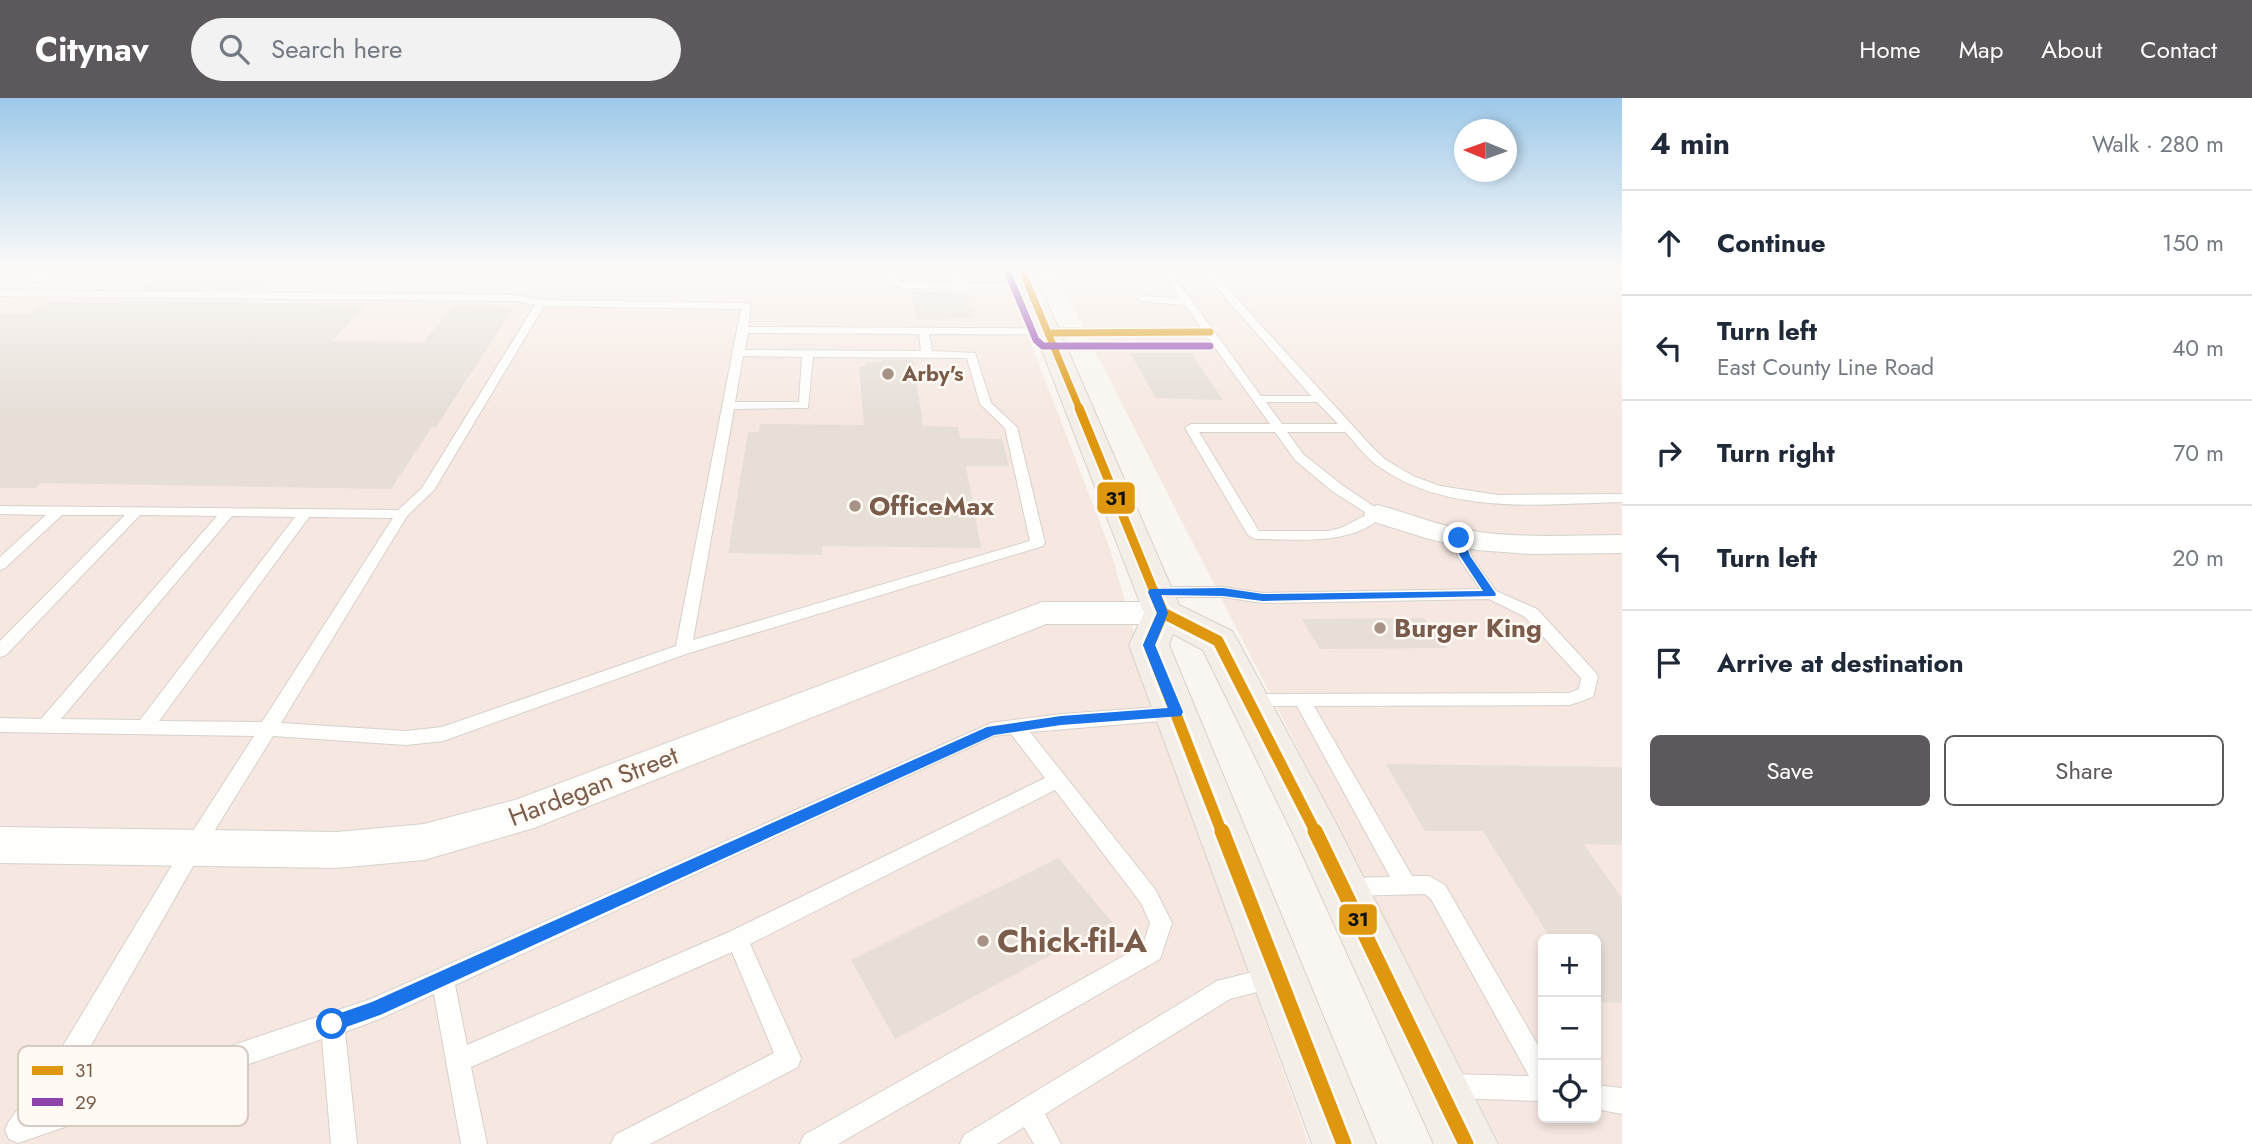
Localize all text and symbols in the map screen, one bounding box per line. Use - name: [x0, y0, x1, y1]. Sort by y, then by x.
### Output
- search box: [191, 18, 681, 81]
- text: Citynav: [35, 26, 149, 73]
- icon: search: [215, 30, 253, 68]
- text: Search here: [271, 30, 402, 68]
- text: Home: [1859, 32, 1921, 67]
- text: Map: [1959, 32, 2003, 67]
- text: About: [2041, 32, 2102, 67]
- text: Contact: [2140, 32, 2217, 67]
- north arrow: [1454, 119, 1517, 182]
- text: 4 min: [1650, 122, 1730, 165]
- text: Walk · 280 m: [2092, 127, 2224, 161]
- icon: ahead: [1650, 224, 1688, 262]
- text: Continue: [1717, 224, 1826, 262]
- text: 150 m: [2162, 226, 2224, 260]
- text: Turn left: [1717, 312, 1817, 350]
- icon: left: [1650, 329, 1688, 367]
- text: 40 m: [2172, 331, 2224, 365]
- text: East County Line Road: [1717, 350, 1934, 384]
- place label: Arby's: [901, 359, 964, 389]
- marker: Arby's: [880, 366, 896, 382]
- icon: right: [1650, 434, 1688, 472]
- text: Turn right: [1717, 434, 1835, 472]
- text: 70 m: [2173, 436, 2224, 470]
- line badge: 31: [1096, 481, 1136, 515]
- text: 31: [1105, 485, 1127, 512]
- place label: OfficeMax: [869, 487, 994, 525]
- marker: OfficeMax: [847, 498, 863, 514]
- route end: [1443, 522, 1474, 553]
- icon: left: [1650, 539, 1688, 577]
- text: Turn left: [1717, 539, 1817, 577]
- text: 20 m: [2172, 541, 2224, 575]
- place label: Burger King: [1394, 609, 1542, 647]
- marker: Burger King: [1372, 620, 1388, 636]
- icon: arrive: [1650, 644, 1688, 682]
- text: Arrive at destination: [1717, 644, 1964, 682]
- button: Save: [1650, 735, 1930, 806]
- button: Share: [1944, 735, 2224, 806]
- street label: Hardegan Street: [503, 736, 684, 836]
- line badge: 31: [1338, 903, 1378, 936]
- text: 31: [1347, 906, 1369, 933]
- place label: Chick-fil-A: [997, 918, 1147, 964]
- marker: Chick-fil-A: [975, 933, 991, 949]
- map controls: [1538, 934, 1601, 1123]
- button: +: [1538, 934, 1601, 997]
- button: −: [1538, 997, 1601, 1060]
- route start: [316, 1008, 347, 1039]
- legend: [18, 1046, 248, 1126]
- text: 31: [75, 1057, 94, 1084]
- button: locate: [1538, 1060, 1601, 1123]
- text: 29: [75, 1089, 97, 1116]

